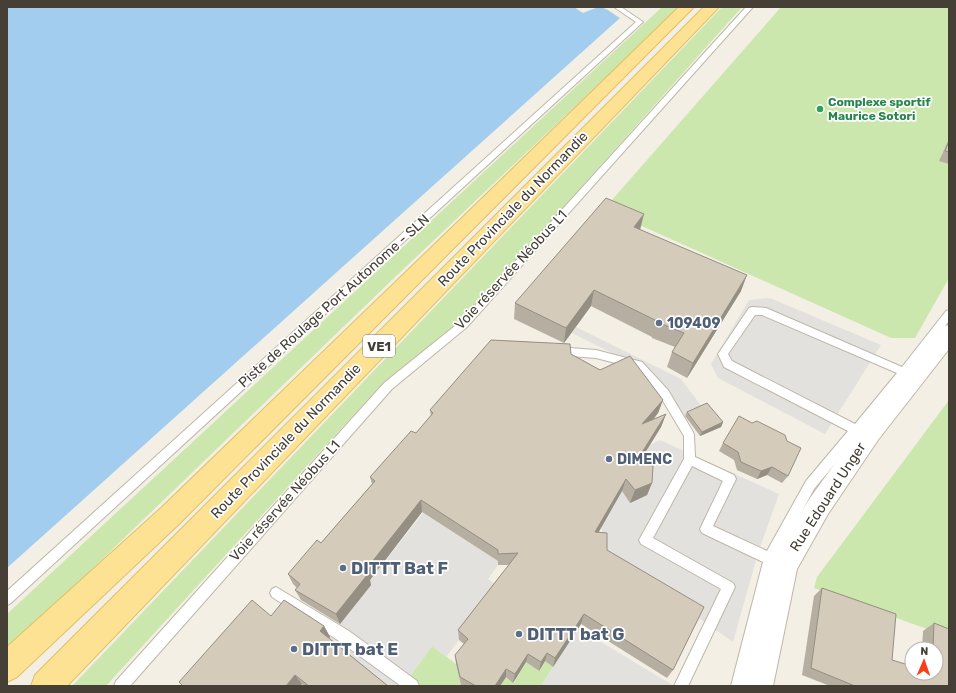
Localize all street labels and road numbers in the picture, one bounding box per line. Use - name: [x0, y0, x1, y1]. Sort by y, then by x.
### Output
- street label: Route Provinciale du Normandie: [434, 128, 592, 290]
- street label: Voie réservée Néobus L1: [451, 207, 571, 333]
- street label: Piste de Roulage Port Autonome - SLN: [235, 211, 433, 391]
- road number: VE1: [363, 335, 395, 357]
- street label: Route Provinciale du Normandie: [207, 360, 365, 522]
- street label: Voie réservée Néobus L1: [226, 437, 344, 565]
- street label: Rue Edouard Unger: [786, 439, 870, 555]

